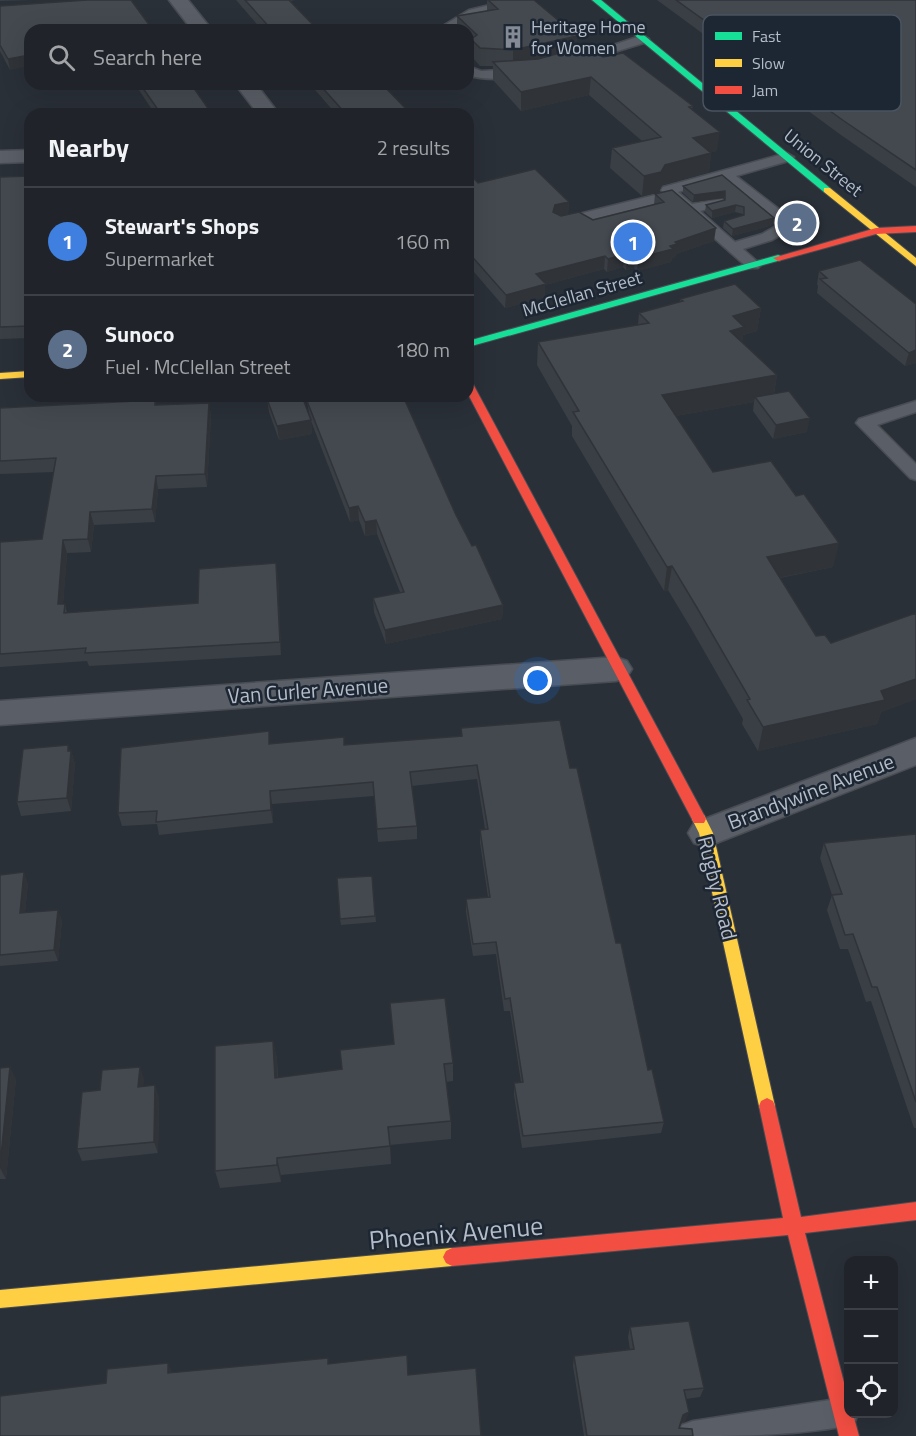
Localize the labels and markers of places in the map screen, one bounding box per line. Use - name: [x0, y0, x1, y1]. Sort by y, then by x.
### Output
- place label: Heritage Home for Women: [531, 13, 646, 61]
- building icon: Heritage Home for Women: [500, 24, 526, 50]
- pin: 2: [778, 200, 816, 246]
- pin: 1: [614, 220, 652, 264]

